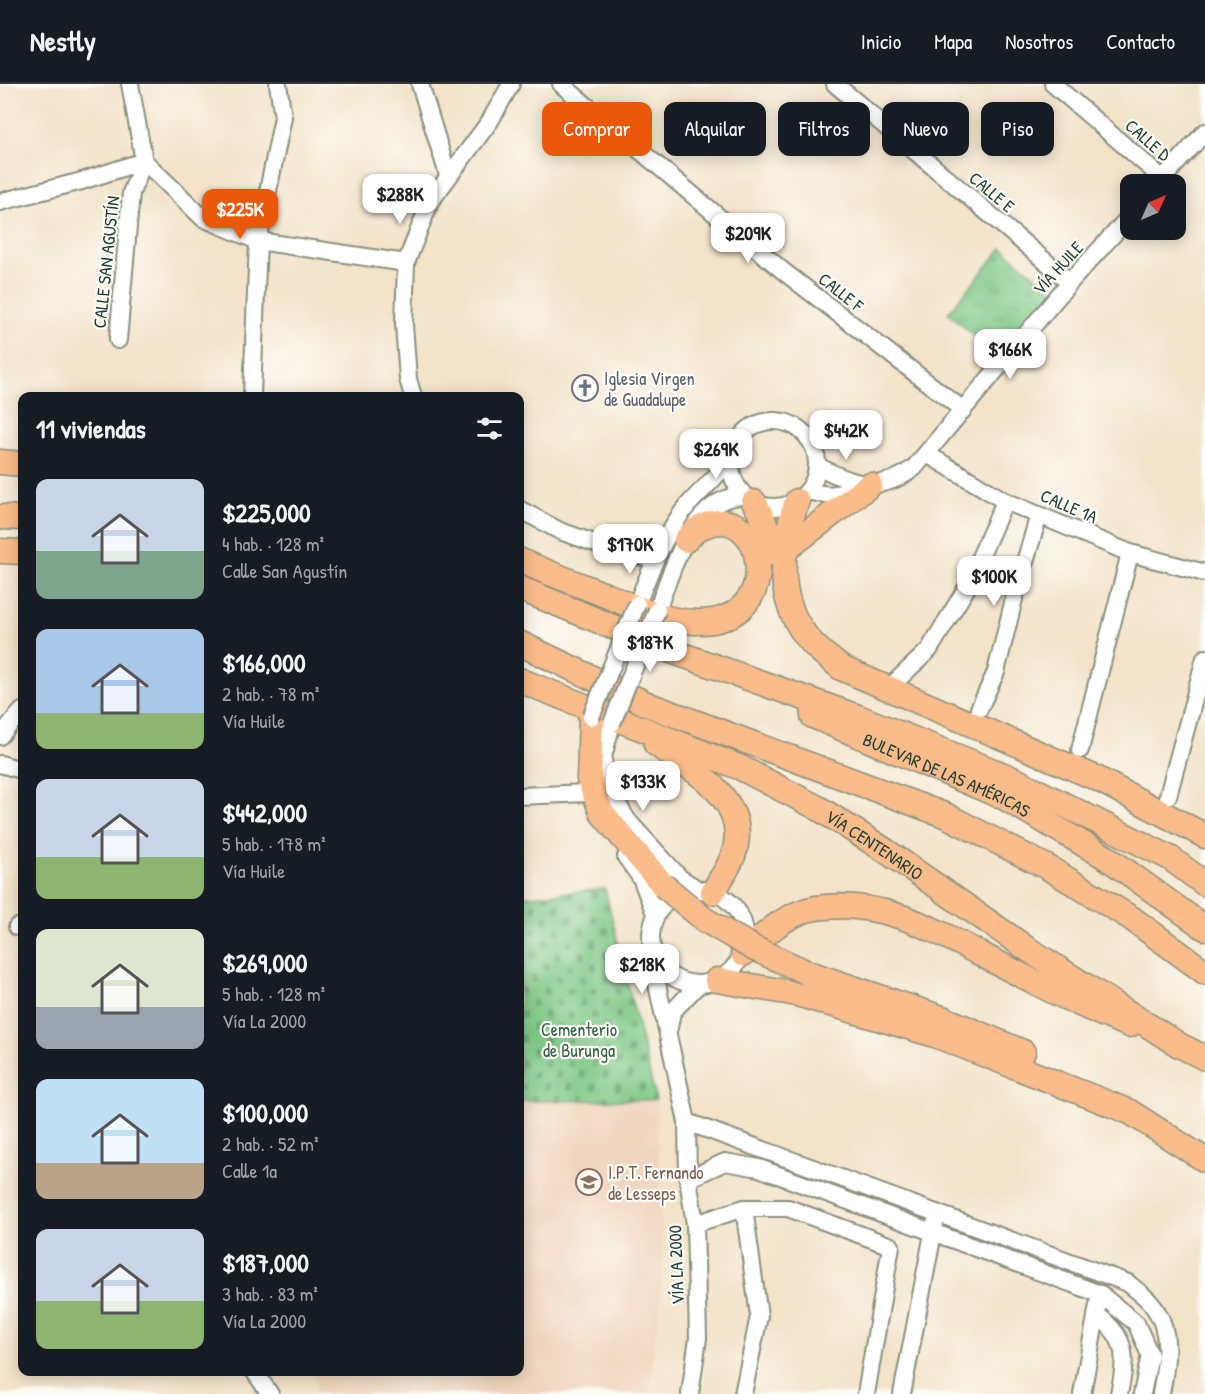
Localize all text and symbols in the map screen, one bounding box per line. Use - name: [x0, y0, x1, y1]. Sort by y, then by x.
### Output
- text: Nestly: [30, 22, 96, 60]
- text: Inicio: [861, 27, 901, 56]
- text: Mapa: [934, 27, 972, 56]
- text: Nosotros: [1005, 27, 1073, 56]
- text: Contacto: [1106, 27, 1175, 56]
- chip: Comprar: [542, 102, 652, 156]
- chip: Alquilar: [664, 102, 766, 156]
- chip: Filtros: [778, 102, 870, 156]
- chip: Nuevo: [882, 102, 969, 156]
- chip: Piso: [981, 102, 1054, 156]
- street label: CALLE D: [1120, 113, 1176, 167]
- street label: CALLE E: [964, 166, 1020, 218]
- pin: $288K: [358, 174, 442, 225]
- north arrow: [1120, 174, 1186, 240]
- map controls: [1120, 174, 1186, 240]
- text: $288K: [376, 180, 424, 207]
- pin: $225K: [198, 189, 282, 240]
- street label: CALLE SAN AGUSTÍN: [87, 195, 125, 329]
- text: $225K: [216, 195, 264, 222]
- pin: $209K: [706, 213, 790, 264]
- text: $209K: [725, 219, 771, 246]
- street label: VÍA HUILE: [1027, 236, 1089, 300]
- street label: CALLE F: [813, 266, 870, 318]
- pin: $166K: [968, 329, 1052, 380]
- text: $166K: [988, 335, 1032, 362]
- place label: Iglesia Virgen de Guadalupe: [604, 366, 695, 412]
- church icon: Iglesia Virgen de Guadalupe: [570, 373, 600, 403]
- pin: $442K: [804, 410, 888, 461]
- text: 11 viviendas: [36, 411, 146, 446]
- icon: filters: [473, 412, 506, 445]
- text: $442K: [824, 416, 868, 443]
- pin: $269K: [674, 429, 758, 480]
- text: $269K: [693, 435, 739, 462]
- street label: CALLE 1A: [1037, 483, 1101, 529]
- text: $225,000: [222, 495, 311, 530]
- icon: home: [84, 503, 156, 575]
- pin: $170K: [588, 524, 672, 575]
- text: 4 hab. · 128 m²: [222, 530, 324, 557]
- text: $170K: [607, 530, 653, 557]
- pin: $100K: [952, 556, 1036, 607]
- text: Calle San Agustín: [222, 557, 347, 584]
- text: $100K: [971, 562, 1017, 589]
- pin: $187K: [608, 622, 692, 673]
- text: $187K: [627, 628, 673, 655]
- text: $166,000: [222, 645, 306, 680]
- icon: home: [84, 653, 156, 725]
- text: 2 hab. · 78 m²: [222, 680, 319, 707]
- text: Vía Huile: [222, 707, 285, 734]
- street label: BULEVAR DE LAS AMÉRICAS: [859, 726, 1035, 823]
- pin: $133K: [601, 761, 685, 812]
- text: $133K: [620, 767, 666, 794]
- text: $442,000: [222, 795, 307, 830]
- icon: home: [84, 803, 156, 875]
- street label: VÍA CENTENARIO: [821, 803, 928, 886]
- text: 5 hab. · 178 m²: [222, 830, 326, 857]
- text: Vía Huile: [222, 857, 285, 884]
- pin: $218K: [600, 944, 684, 995]
- text: $269,000: [222, 945, 307, 980]
- text: $218K: [619, 950, 665, 977]
- icon: home: [84, 953, 156, 1025]
- text: 5 hab. · 128 m²: [222, 980, 325, 1007]
- text: Vía La 2000: [222, 1007, 306, 1034]
- park label: Cementerio de Burunga: [541, 1017, 617, 1063]
- text: $100,000: [222, 1095, 308, 1130]
- icon: home: [84, 1103, 156, 1175]
- text: 2 hab. · 52 m²: [222, 1130, 319, 1157]
- text: Calle 1a: [222, 1157, 277, 1184]
- place label: I.P.T. Fernando de Lesseps: [608, 1160, 703, 1206]
- school or university icon: I.P.T. Fernando de Lesseps: [574, 1167, 604, 1197]
- street label: VÍA LA 2000: [662, 1225, 690, 1305]
- text: $187,000: [222, 1245, 309, 1280]
- icon: home: [84, 1253, 156, 1325]
- text: 3 hab. · 83 m²: [222, 1280, 318, 1307]
- text: Vía La 2000: [222, 1307, 306, 1334]

